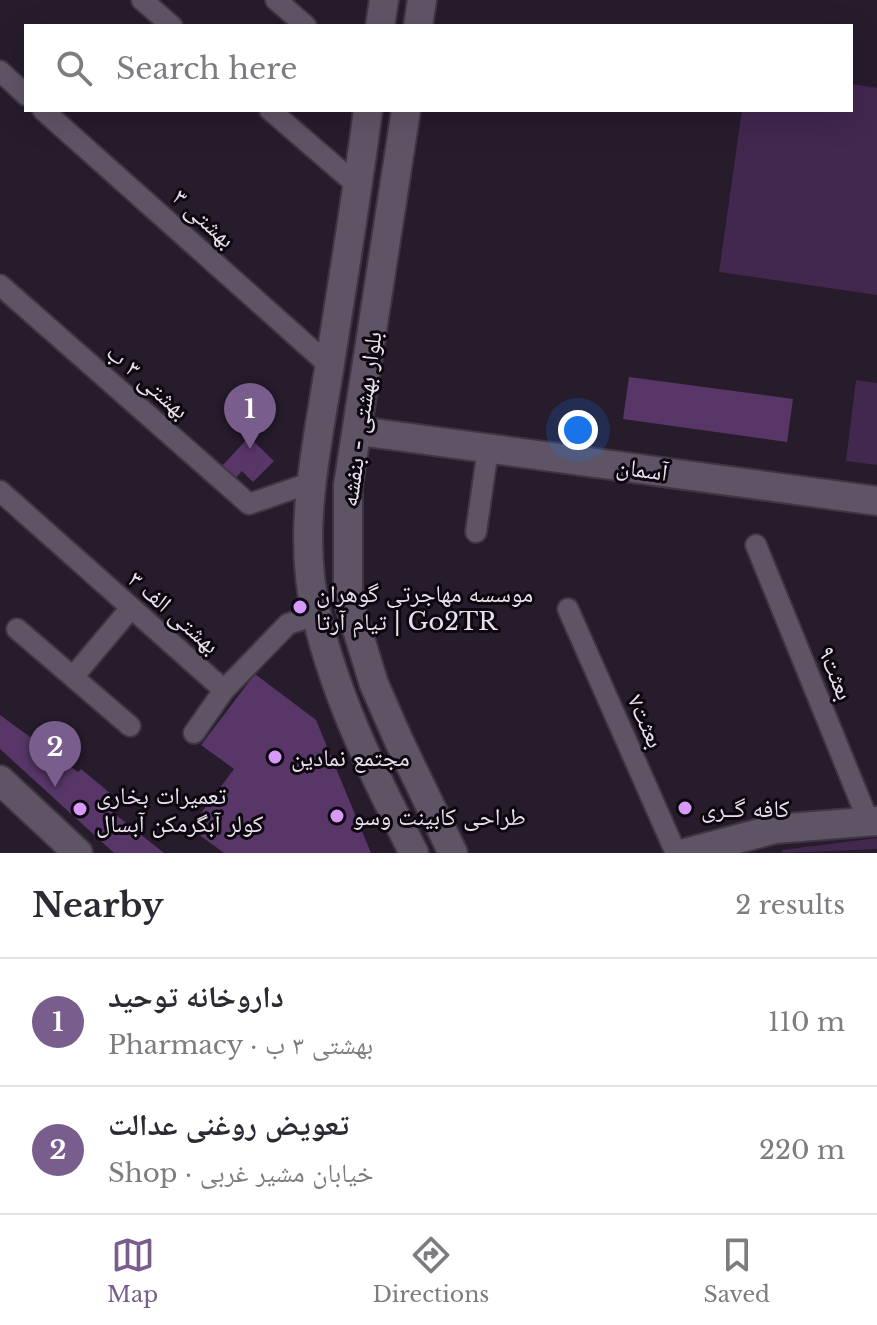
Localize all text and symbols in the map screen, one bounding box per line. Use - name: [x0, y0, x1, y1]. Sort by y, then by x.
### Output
- search box: [24, 24, 853, 112]
- icon: search: [52, 46, 96, 90]
- text: Search here: [116, 50, 297, 87]
- street label: بهشتی ۳: [167, 182, 241, 254]
- street label: بلوار بهشتی - بنفشه: [334, 329, 388, 509]
- street label: بهشتی ۳ ب: [101, 337, 195, 425]
- pin: 1: [224, 383, 276, 449]
- your location: [558, 410, 598, 450]
- street label: آسمان: [614, 451, 670, 487]
- street label: بهشتی الف ۳: [122, 564, 226, 660]
- place label: موسسه مهاجرتی گوهران تیام آرتا | Go2TR: [316, 579, 533, 638]
- marker: موسسه مهاجرتی گوهران تیام آرتا | Go2TR: [291, 598, 309, 616]
- street label: بعثت۹: [812, 642, 860, 704]
- street label: بعثت۷: [621, 690, 671, 752]
- pin: 2: [29, 721, 81, 787]
- place label: مجتمع نمادین: [291, 743, 410, 773]
- marker: مجتمع نمادین: [266, 748, 284, 766]
- place label: تعمیرات بخاری کولر آبگرمکن آبسال: [96, 781, 263, 838]
- place label: کافه گــری: [701, 794, 789, 823]
- marker: کافه گــری: [676, 799, 694, 817]
- marker: تعمیرات بخاری کولر آبگرمکن آبسال: [71, 800, 89, 818]
- place label: طراحی کابینت وسو: [353, 802, 526, 831]
- marker: طراحی کابینت وسو: [328, 807, 346, 825]
- text: Nearby: [32, 884, 164, 926]
- text: 2 results: [735, 889, 845, 921]
- text: داروخانه توحید: [108, 978, 284, 1015]
- text: 1: [52, 1006, 64, 1038]
- text: 110 m: [768, 1006, 845, 1038]
- text: Pharmacy · بهشتی ۳ ب: [108, 1029, 373, 1061]
- text: تعویض روغنی عدالت: [108, 1106, 349, 1143]
- text: 2: [50, 1134, 66, 1166]
- text: 220 m: [759, 1134, 845, 1166]
- text: Shop · خیابان مشیر غربی: [108, 1157, 374, 1189]
- tab: Map: [107, 1233, 158, 1308]
- tab: Directions: [372, 1233, 489, 1308]
- tab: Saved: [704, 1233, 770, 1308]

